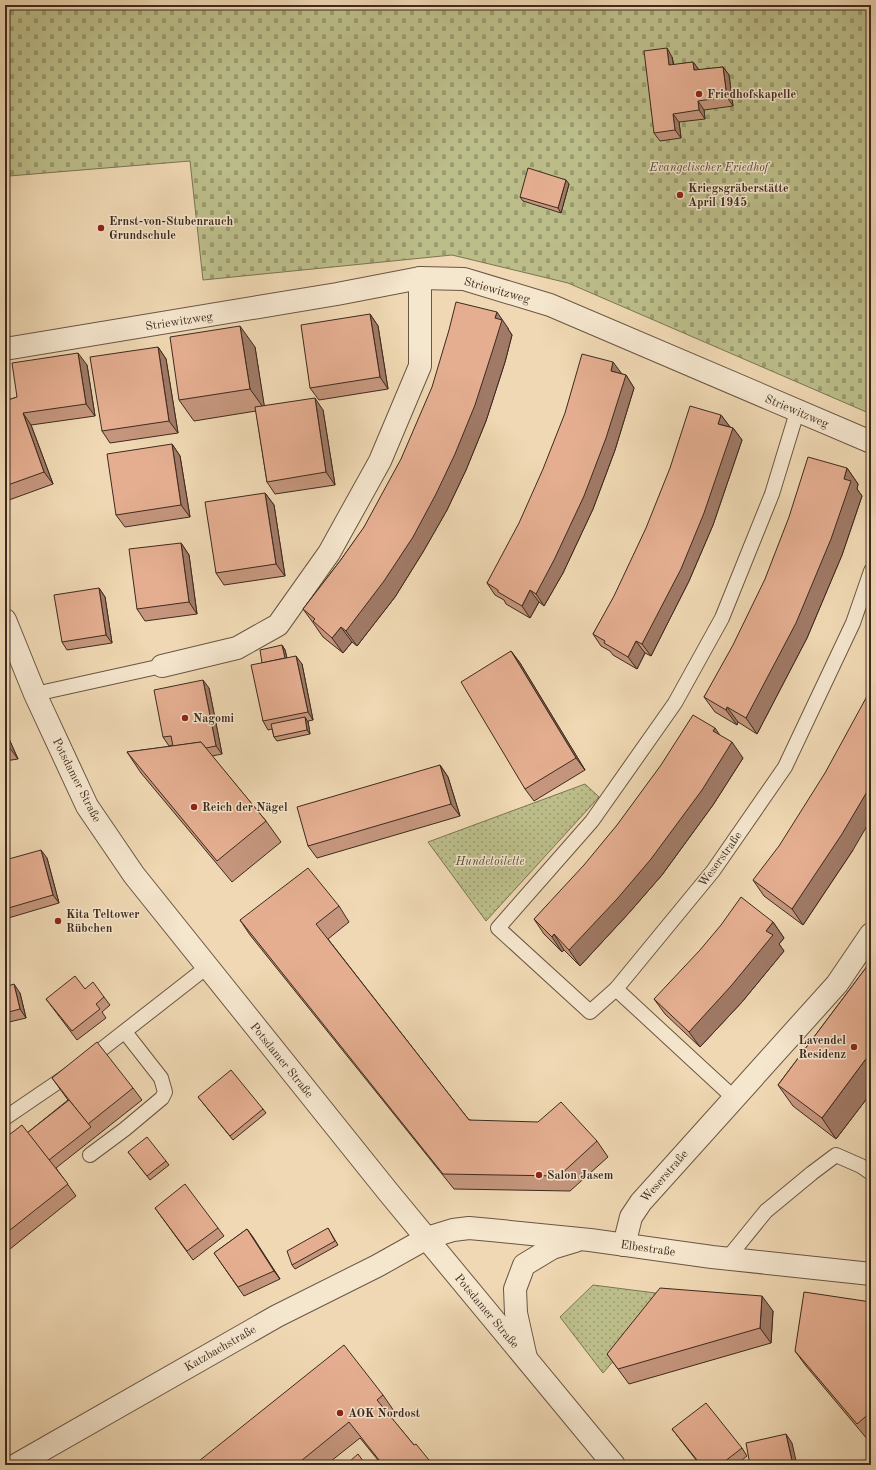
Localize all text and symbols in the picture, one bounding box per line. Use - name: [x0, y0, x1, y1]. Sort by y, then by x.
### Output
- marker: Friedhofskapelle: [694, 89, 704, 99]
- place label: Friedhofskapelle: [707, 89, 796, 101]
- park label: Evangelischer Friedhof: [648, 162, 771, 174]
- place label: Kriegsgräberstätte April 1945: [688, 183, 789, 209]
- marker: Kriegsgräberstätte April 1945: [675, 190, 685, 200]
- place label: Ernst-von-Stubenrauch Grundschule: [109, 216, 234, 242]
- marker: Ernst-von-Stubenrauch Grundschule: [96, 223, 106, 233]
- street label: Striewitzweg: [462, 276, 532, 306]
- street label: Striewitzweg: [145, 311, 214, 333]
- street label: Striewitzweg: [763, 393, 831, 431]
- marker: Nagomi: [180, 713, 190, 723]
- place label: Nagomi: [193, 713, 235, 725]
- street label: Potsdamer Straße: [50, 736, 103, 825]
- marker: Reich der Nägel: [189, 802, 199, 812]
- place label: Reich der Nägel: [202, 802, 288, 814]
- street label: Weserstraße: [697, 829, 745, 889]
- park label: Hundetoilette: [454, 856, 525, 868]
- place label: Kita Teltower Rübchen: [66, 909, 140, 935]
- marker: Kita Teltower Rübchen: [53, 916, 63, 926]
- street label: Potsdamer Straße: [247, 1021, 315, 1101]
- place label: Lavendel Residenz: [799, 1035, 846, 1061]
- marker: Lavendel Residenz: [849, 1042, 859, 1052]
- street label: Weserstraße: [639, 1148, 691, 1205]
- marker: Salon Jasem: [534, 1170, 544, 1180]
- place label: Salon Jasem: [547, 1170, 614, 1182]
- street label: Elbestraße: [620, 1239, 677, 1259]
- street label: Potsdamer Straße: [452, 1272, 521, 1351]
- street label: Katzbachstraße: [183, 1323, 259, 1374]
- marker: AOK Nordost: [335, 1408, 345, 1418]
- place label: AOK Nordost: [348, 1408, 421, 1420]

